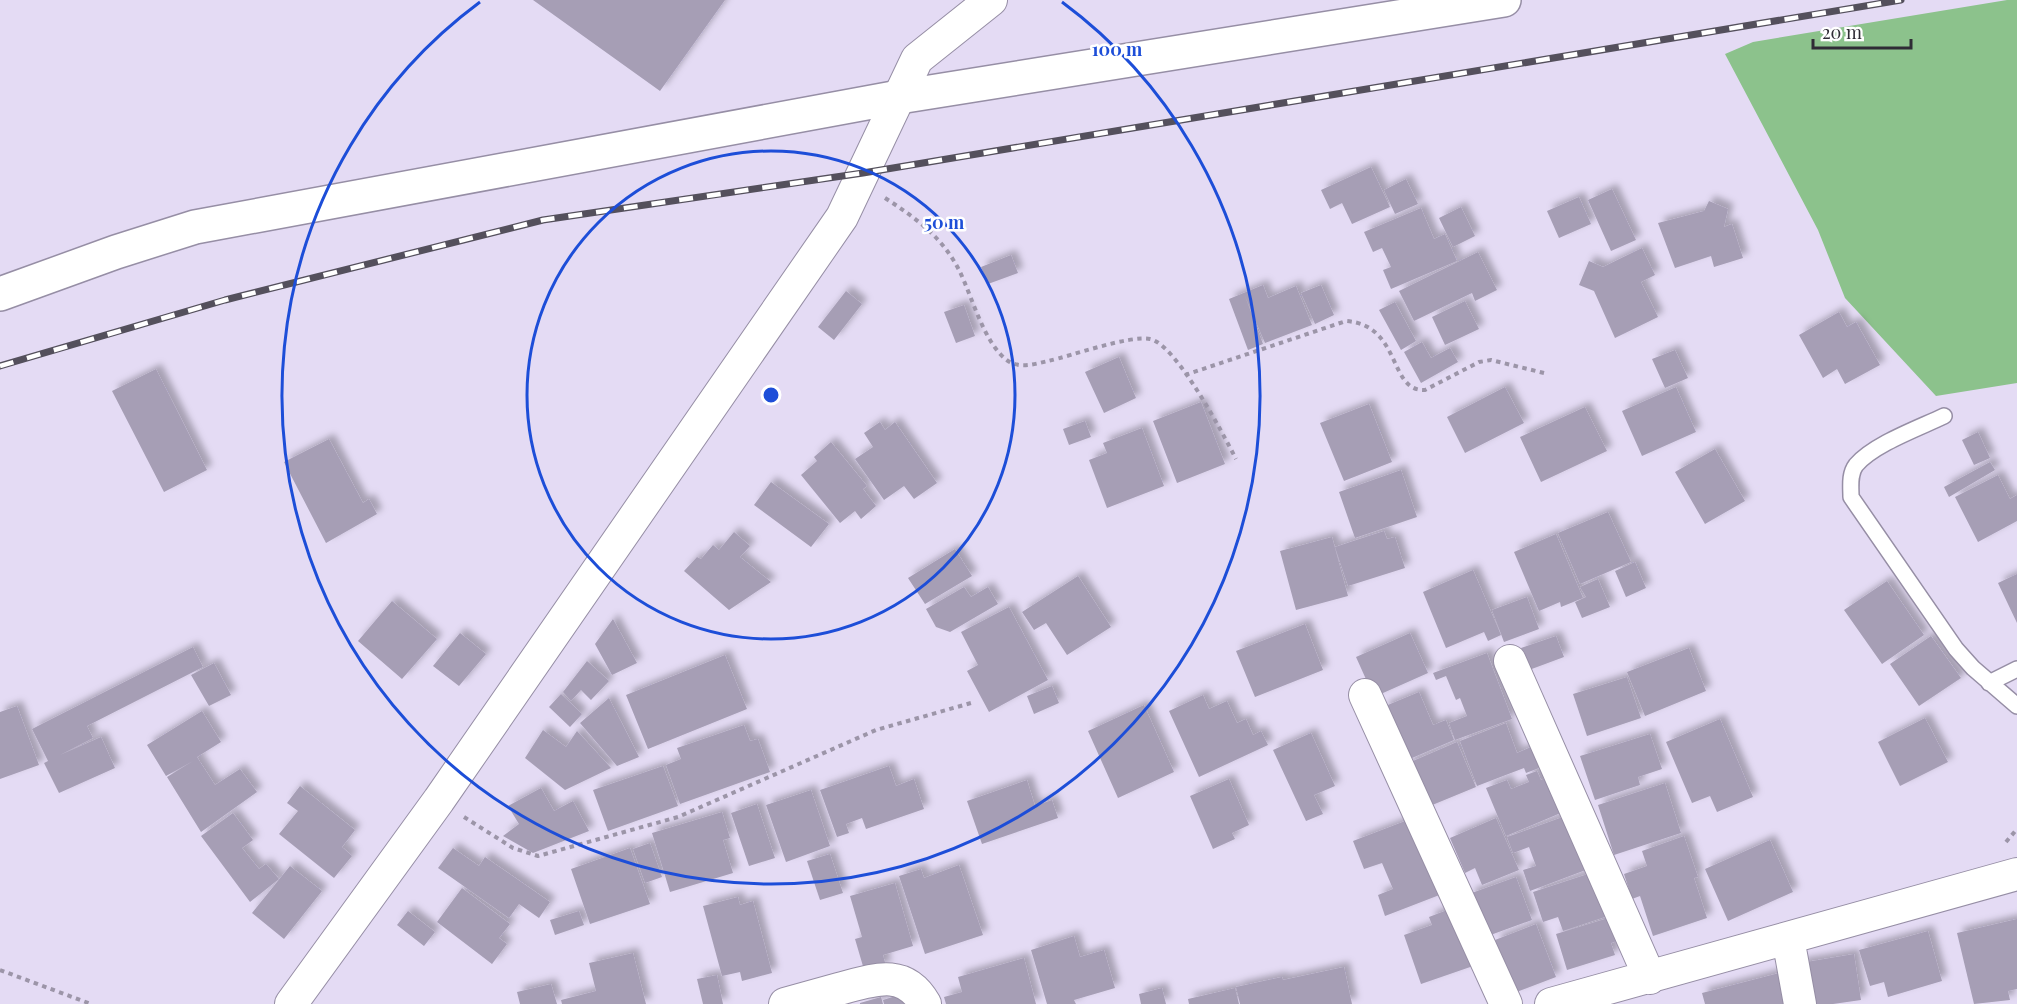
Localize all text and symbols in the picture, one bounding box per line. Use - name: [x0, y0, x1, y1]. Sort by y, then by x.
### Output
- scale bar: [1813, 12, 1910, 50]
- text: 20 m: [1822, 20, 1862, 44]
- text: 100 m: [1092, 37, 1143, 61]
- text: 50 m: [924, 210, 965, 234]
- centre of rings: [761, 385, 781, 405]

